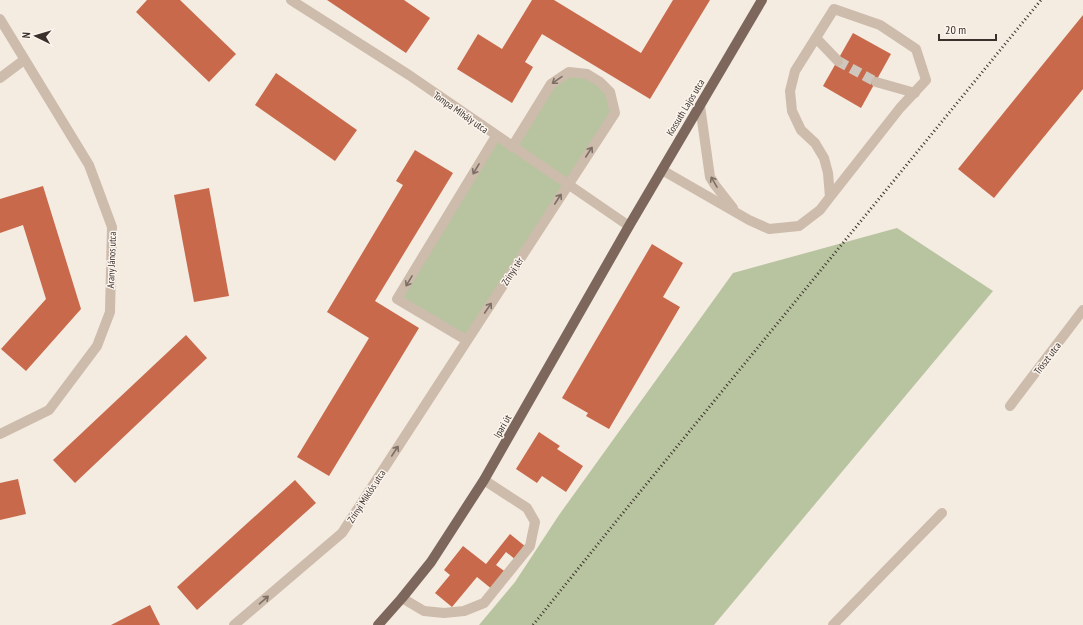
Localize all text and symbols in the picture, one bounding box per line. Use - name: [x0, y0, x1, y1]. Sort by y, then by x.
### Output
- north arrow: [16, 16, 56, 56]
- scale bar: [939, 16, 996, 42]
- text: 20 m: [945, 22, 966, 37]
- text: N: [19, 32, 33, 39]
- one-way arrow: [552, 76, 563, 84]
- street label: Kossuth Lajos utca: [663, 77, 707, 138]
- street label: Tompa Mihály utca: [431, 89, 491, 136]
- one-way arrow: [585, 146, 593, 157]
- one-way arrow: [472, 164, 481, 175]
- one-way arrow: [709, 176, 717, 188]
- one-way arrow: [555, 193, 563, 205]
- street label: Arany János utca: [104, 231, 119, 289]
- street label: Zrínyi tér: [498, 254, 526, 288]
- one-way arrow: [404, 275, 413, 286]
- one-way arrow: [485, 302, 493, 314]
- street label: Tröszt utca: [1031, 340, 1064, 377]
- street label: Ipari út: [491, 412, 514, 440]
- one-way arrow: [391, 446, 399, 457]
- street label: Zrínyi Miklós utca: [344, 467, 388, 525]
- one-way arrow: [259, 595, 269, 604]

